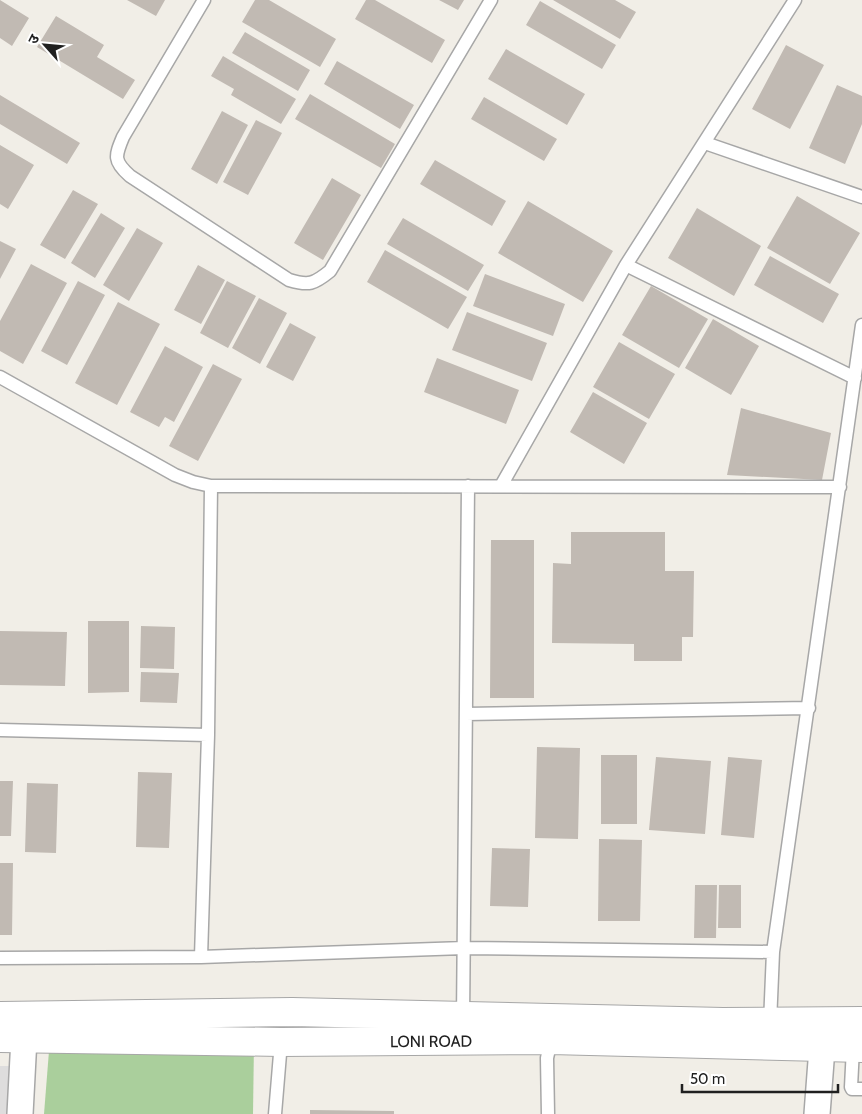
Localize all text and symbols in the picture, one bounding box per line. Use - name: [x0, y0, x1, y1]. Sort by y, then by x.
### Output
- north arrow: [20, 20, 70, 70]
- text: उ: [24, 31, 44, 47]
- street label: LONI ROAD: [390, 1032, 472, 1051]
- scale bar: [682, 1062, 838, 1094]
- text: 50 m: [690, 1070, 725, 1088]

